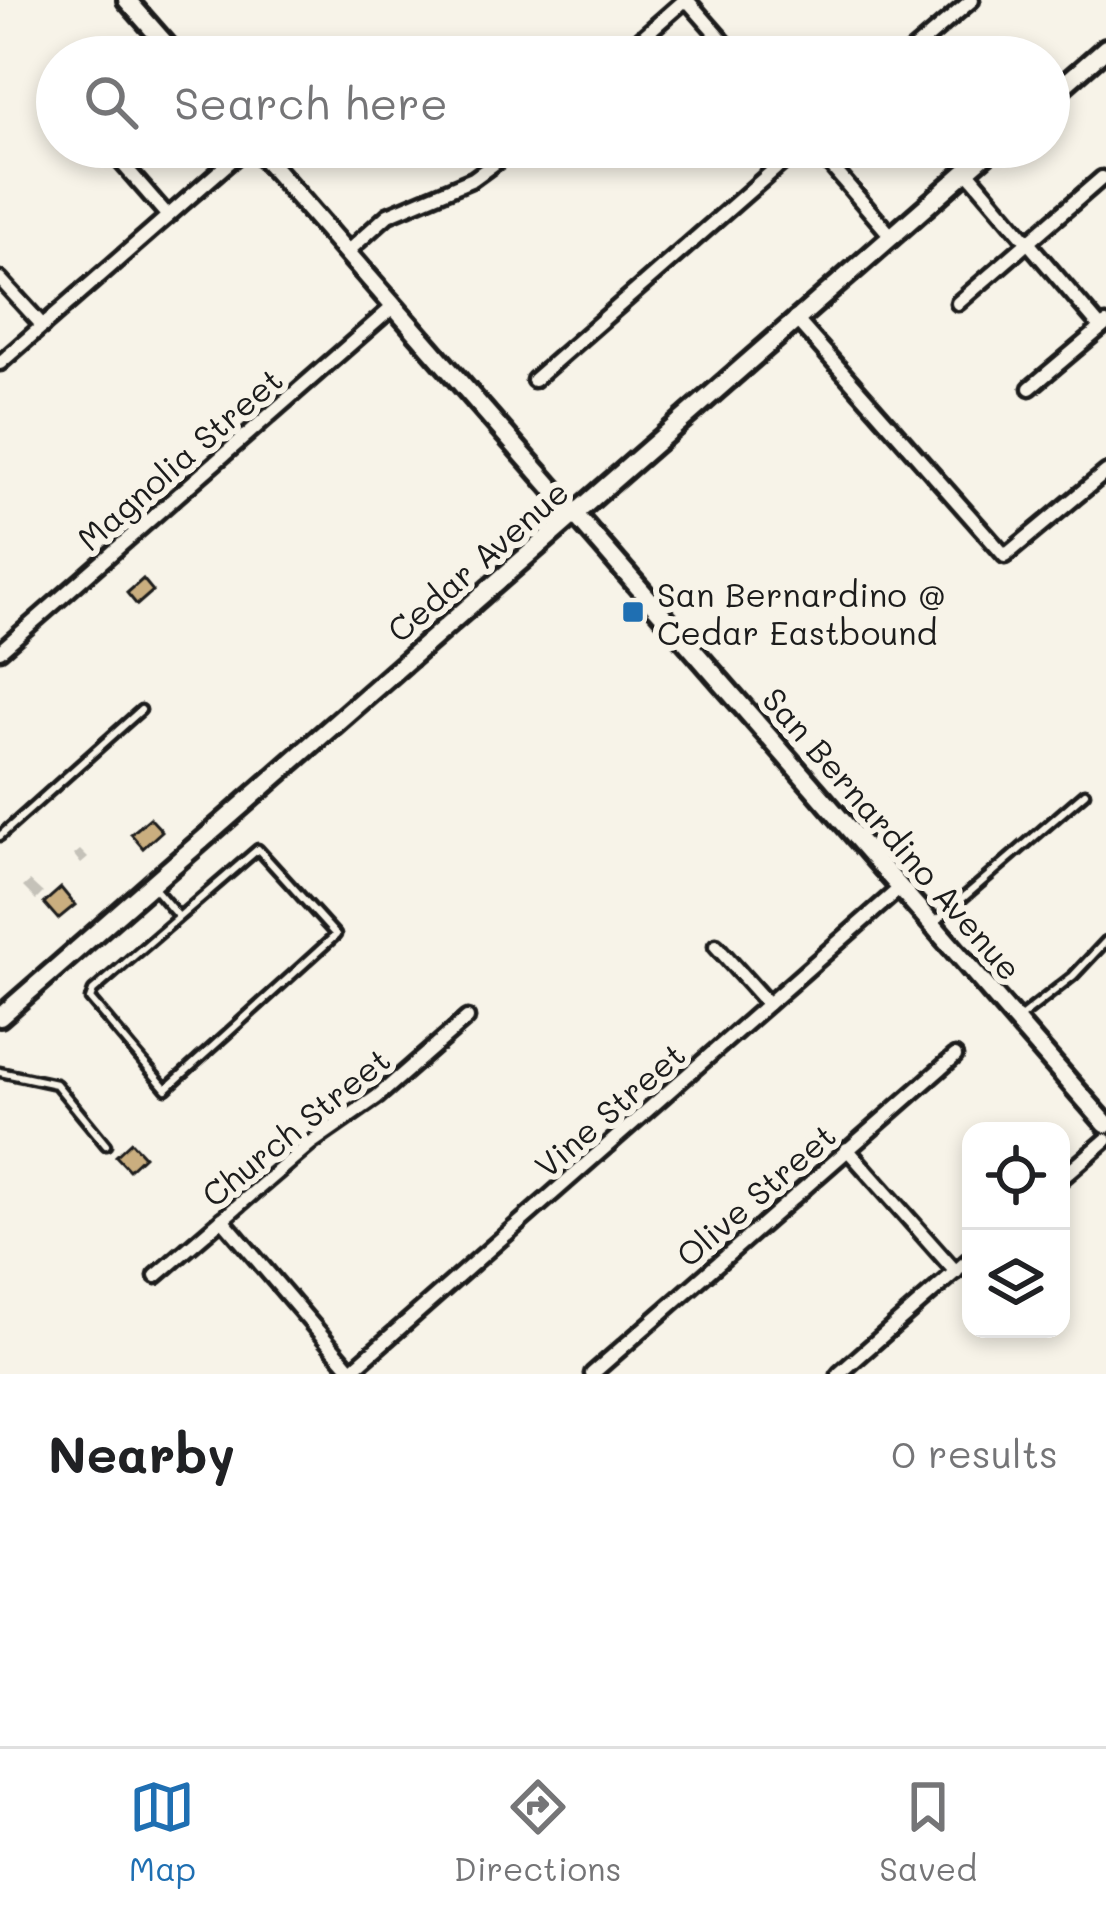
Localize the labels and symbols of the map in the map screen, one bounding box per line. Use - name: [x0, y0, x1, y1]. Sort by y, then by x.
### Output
- street label: Magnolia Street: [67, 357, 291, 559]
- street label: Cedar Avenue: [377, 469, 577, 651]
- place label: San Bernardino @ Cedar Eastbound: [657, 572, 947, 653]
- marker: San Bernardino @ Cedar Eastbound: [620, 599, 646, 625]
- street label: San Bernardino Avenue: [754, 678, 1032, 988]
- street label: Vine Street: [525, 1032, 693, 1186]
- street label: Church Street: [192, 1037, 398, 1215]
- street label: Olive Street: [666, 1113, 844, 1275]

